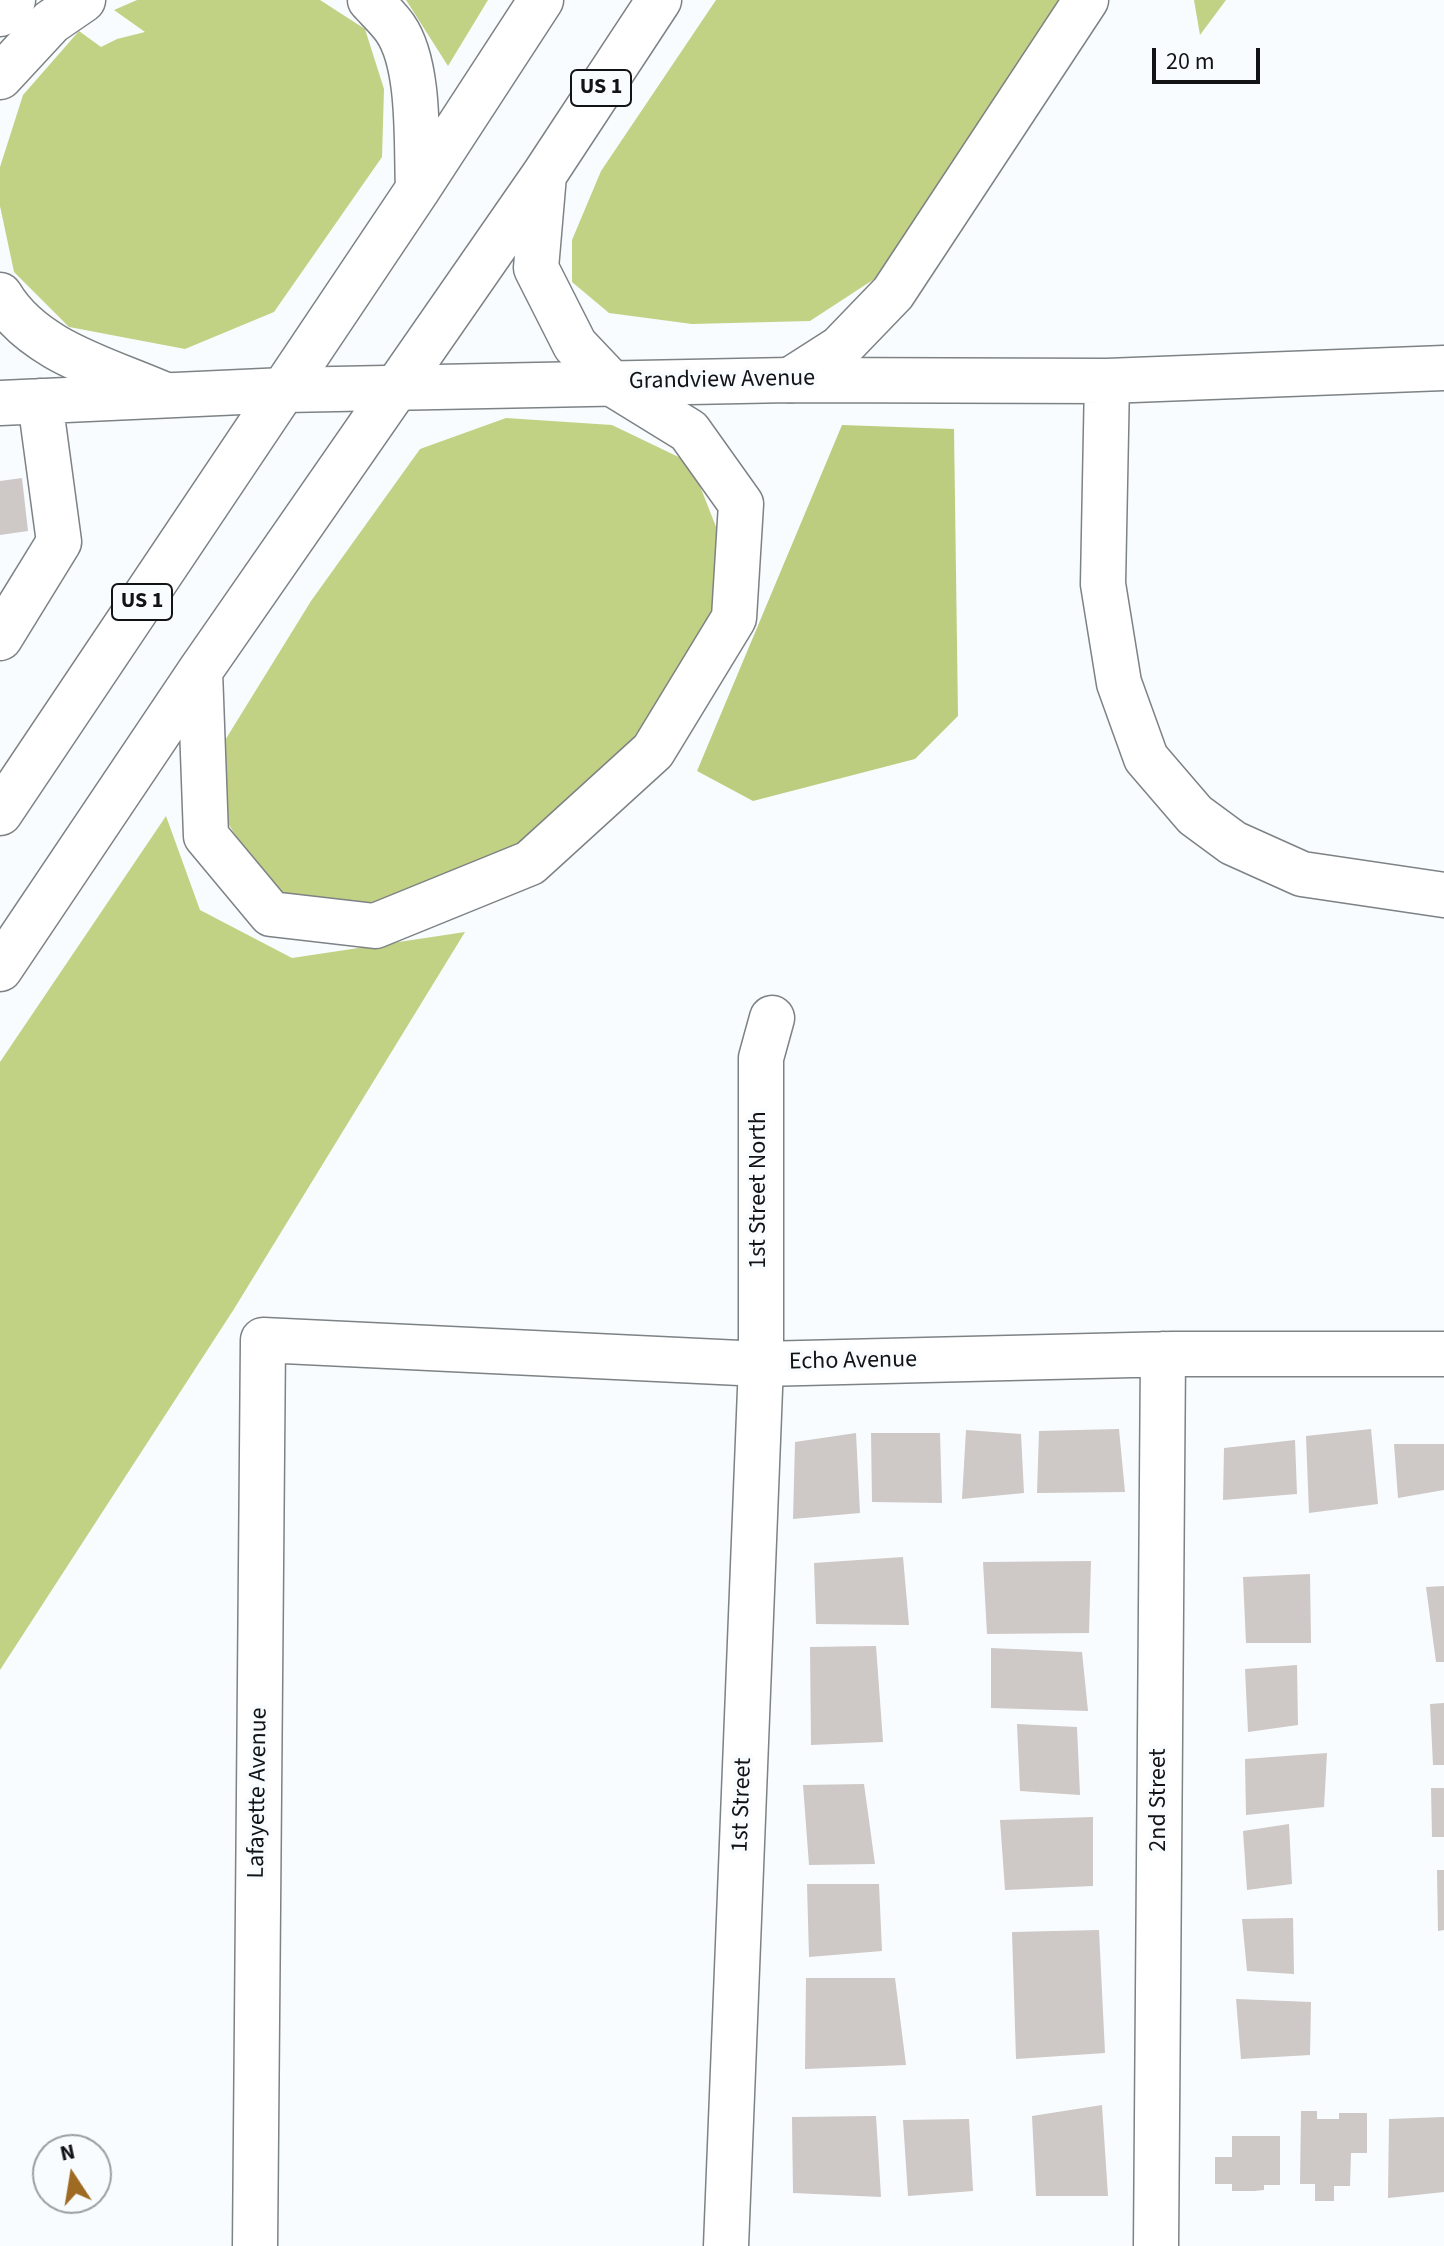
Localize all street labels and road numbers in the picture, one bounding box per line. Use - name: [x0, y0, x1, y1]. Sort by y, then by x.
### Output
- road number: US 1: [571, 70, 631, 106]
- street label: Grandview Avenue: [629, 365, 815, 397]
- road number: US 1: [112, 584, 172, 620]
- street label: 1st Street North: [746, 1111, 774, 1269]
- street label: Echo Avenue: [789, 1346, 917, 1378]
- street label: Lafayette Avenue: [243, 1707, 275, 1879]
- street label: 2nd Street: [1146, 1748, 1174, 1852]
- street label: 1st Street: [727, 1757, 759, 1853]

